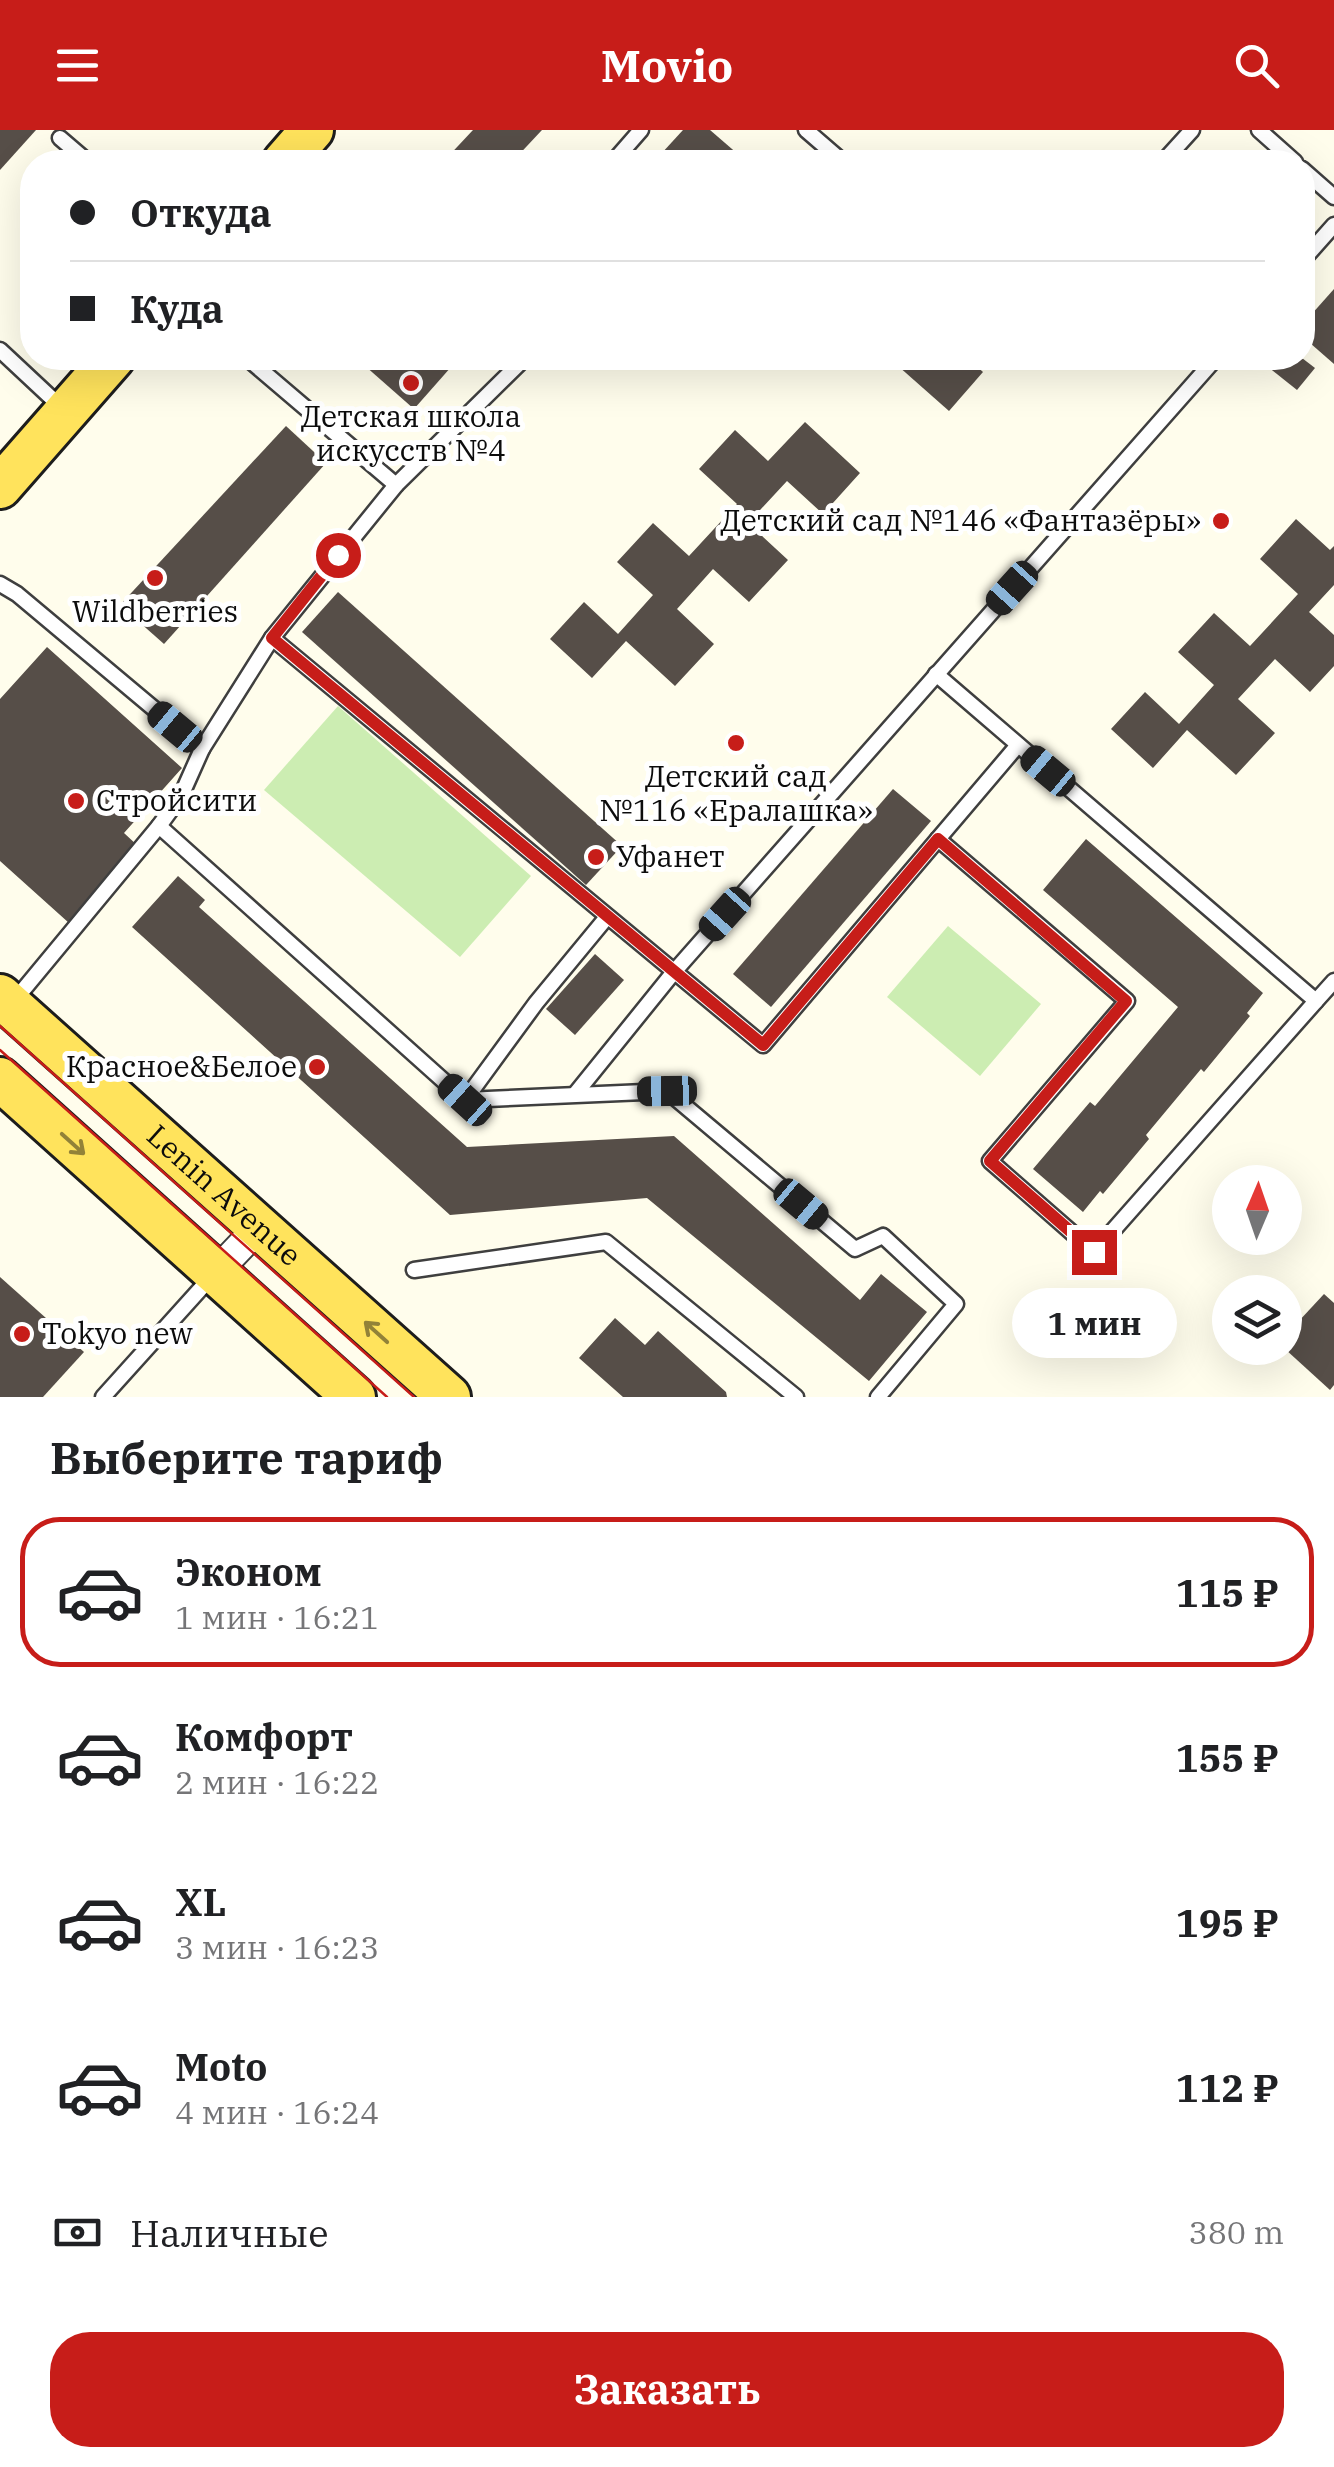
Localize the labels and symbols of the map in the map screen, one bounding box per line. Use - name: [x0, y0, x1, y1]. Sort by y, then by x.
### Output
- marker: Детская школа искусств №4: [400, 372, 422, 394]
- place label: Детская школа искусств №4: [301, 396, 521, 469]
- place label: Детский сад №146 «Фантазёры»: [721, 500, 1201, 539]
- marker: Детский сад №146 «Фантазёры»: [1210, 510, 1232, 532]
- route start: [316, 533, 361, 578]
- car: [981, 556, 1043, 620]
- marker: Wildberries: [144, 567, 166, 589]
- place label: Wildberries: [72, 591, 238, 630]
- car: [142, 696, 208, 758]
- marker: Детский сад №116 «Ералашка»: [725, 732, 747, 754]
- car: [1015, 740, 1081, 802]
- place label: Детский сад №116 «Ералашка»: [599, 756, 873, 829]
- place label: Стройсити: [96, 780, 257, 819]
- marker: Стройсити: [65, 790, 87, 812]
- place label: Уфанет: [616, 836, 725, 875]
- marker: Уфанет: [585, 846, 607, 868]
- car: [694, 882, 756, 946]
- place label: Красное&Белое: [66, 1046, 297, 1085]
- marker: Красное&Белое: [306, 1056, 328, 1078]
- car: [433, 1069, 497, 1131]
- car: [637, 1075, 697, 1107]
- street label: Lenin Avenue: [139, 1115, 310, 1274]
- one-way arrow: [60, 1133, 85, 1156]
- north arrow: [1212, 1165, 1302, 1255]
- car: [768, 1173, 834, 1235]
- route end: [1072, 1230, 1117, 1275]
- callout: 1 мин: [1012, 1287, 1176, 1357]
- place label: Tokyo new: [42, 1313, 193, 1352]
- one-way arrow: [364, 1321, 389, 1344]
- marker: Tokyo new: [11, 1323, 33, 1345]

